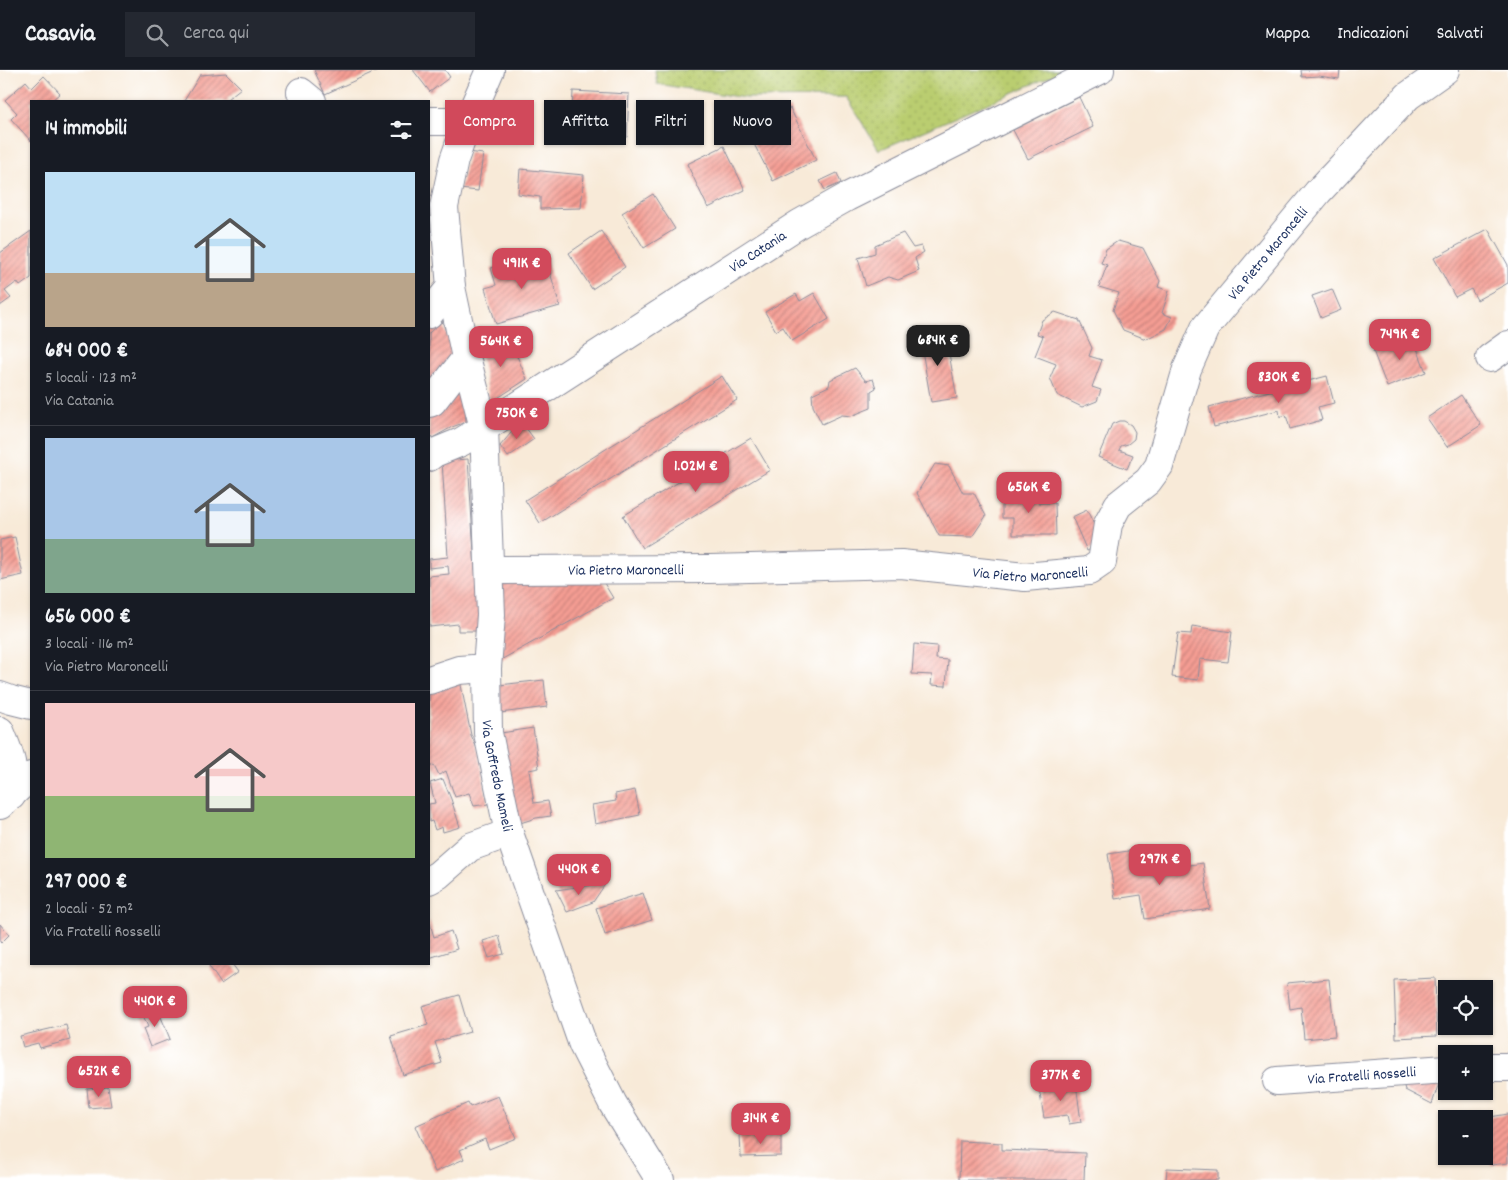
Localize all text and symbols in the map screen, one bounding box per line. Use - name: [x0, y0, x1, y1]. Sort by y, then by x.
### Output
- search box: [125, 12, 475, 57]
- text: Casavia: [25, 18, 95, 52]
- icon: search: [143, 21, 171, 49]
- text: Cerca qui: [183, 21, 249, 48]
- text: Mappa: [1265, 22, 1309, 47]
- text: Indicazioni: [1337, 22, 1408, 47]
- text: Salvati: [1436, 22, 1483, 47]
- chip: Compra: [445, 100, 534, 145]
- chip: Affitta: [544, 100, 626, 145]
- chip: Filtri: [636, 100, 704, 145]
- chip: Nuovo: [714, 100, 791, 145]
- text: 14 immobili: [45, 115, 127, 145]
- icon: filters: [387, 116, 415, 144]
- street label: Via Pietro Maroncelli: [1223, 203, 1314, 306]
- icon: home: [185, 205, 275, 295]
- street label: Via Catania: [725, 226, 792, 279]
- pin: 491K €: [481, 248, 563, 290]
- text: 491K €: [503, 252, 541, 275]
- pin: 749K €: [1359, 318, 1441, 361]
- text: 749K €: [1380, 323, 1420, 346]
- pin: 684K €: [897, 324, 979, 367]
- pin: 564K €: [460, 326, 542, 368]
- text: 684K €: [918, 329, 958, 352]
- text: 564K €: [480, 330, 522, 353]
- text: 684 000 €: [45, 337, 128, 367]
- pin: 830K €: [1238, 362, 1320, 404]
- text: 830K €: [1258, 366, 1300, 389]
- text: 5 locali · 123 m²: [45, 367, 137, 390]
- text: Via Catania: [45, 390, 113, 413]
- pin: 750K €: [476, 398, 558, 440]
- text: 750K €: [496, 402, 538, 425]
- pin: 1.02M €: [650, 450, 742, 493]
- text: 1.02M €: [674, 455, 718, 478]
- icon: home: [185, 470, 275, 560]
- pin: 656K €: [988, 472, 1070, 514]
- text: 656K €: [1007, 476, 1051, 499]
- street label: Via Pietro Maroncelli: [568, 560, 684, 583]
- street label: Via Pietro Maroncelli: [971, 562, 1089, 590]
- text: 656 000 €: [45, 603, 131, 633]
- text: 3 locali · 116 m²: [45, 633, 134, 656]
- text: Via Pietro Maroncelli: [45, 656, 168, 679]
- street label: Via Goffredo Mameli: [475, 720, 517, 834]
- icon: home: [185, 735, 275, 825]
- pin: 297K €: [1119, 844, 1201, 886]
- text: 297K €: [1140, 848, 1180, 871]
- pin: 440K €: [538, 854, 620, 896]
- text: 440K €: [558, 858, 600, 881]
- text: 297 000 €: [45, 868, 128, 898]
- text: 2 locali · 52 m²: [45, 898, 133, 921]
- text: Via Fratelli Rosselli: [45, 921, 161, 944]
- map controls: [1438, 980, 1493, 1165]
- button: locate: [1438, 980, 1493, 1035]
- pin: 440K €: [114, 986, 196, 1028]
- text: 440K €: [134, 990, 176, 1013]
- button: +: [1438, 1045, 1493, 1100]
- pin: 652K €: [58, 1056, 140, 1098]
- text: 652K €: [78, 1060, 120, 1083]
- pin: 377K €: [1020, 1060, 1102, 1102]
- street label: Via Fratelli Rosselli: [1307, 1062, 1417, 1092]
- text: 377K €: [1041, 1064, 1081, 1087]
- pin: 314K €: [720, 1102, 802, 1145]
- text: 314K €: [742, 1107, 780, 1130]
- button: −: [1438, 1110, 1493, 1165]

